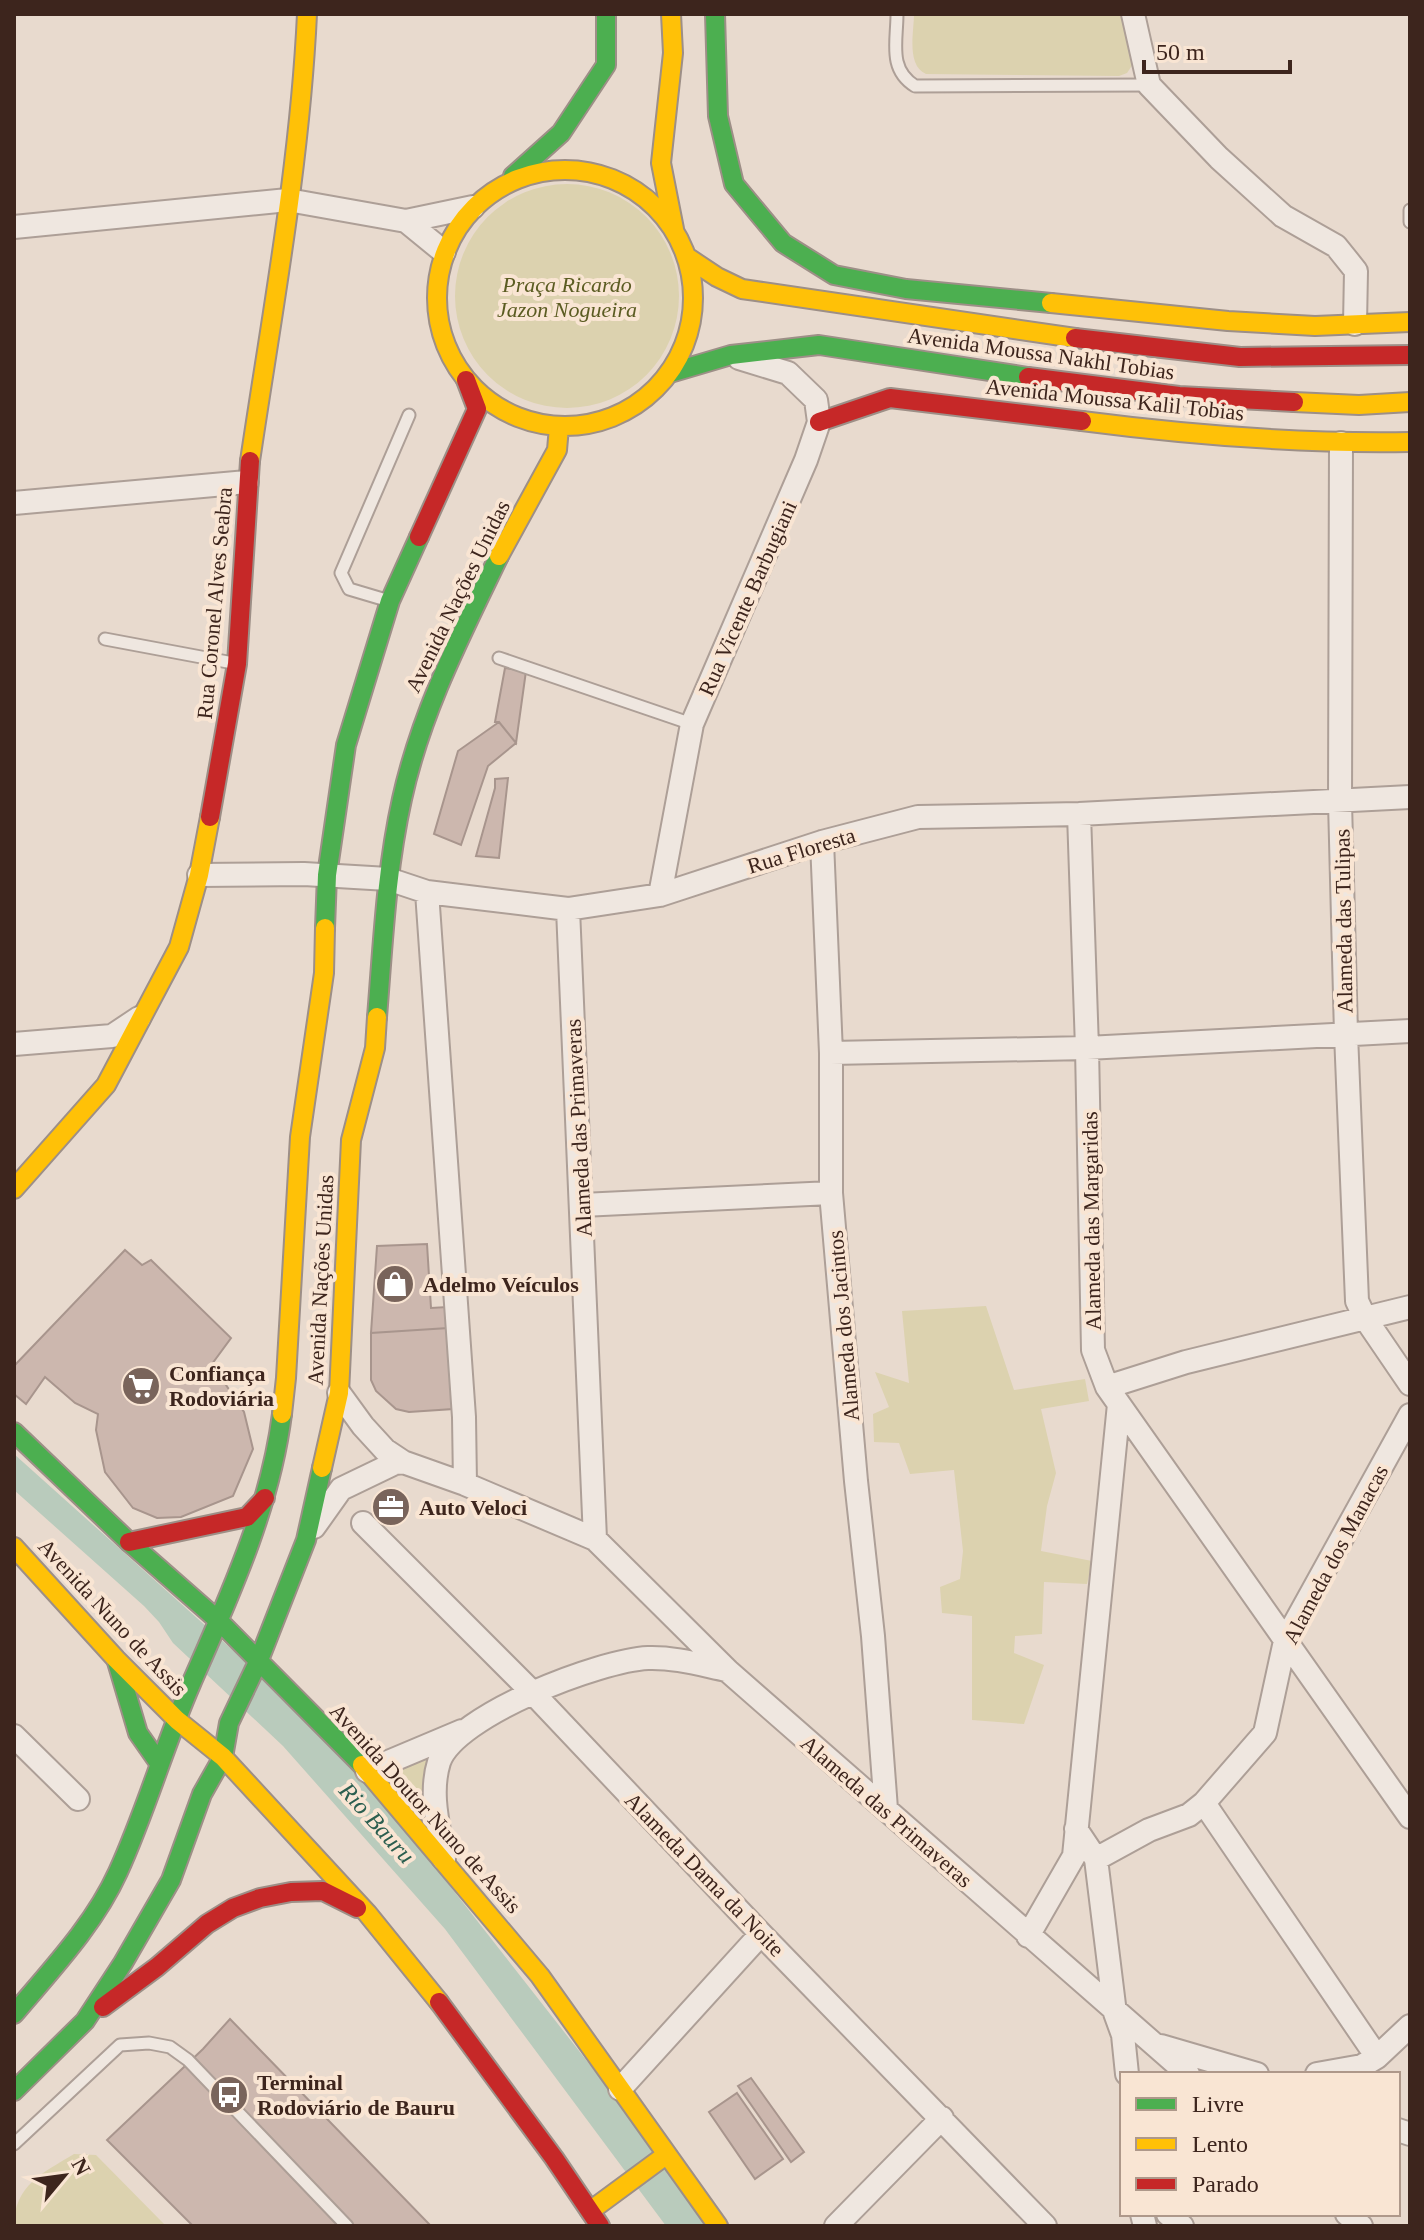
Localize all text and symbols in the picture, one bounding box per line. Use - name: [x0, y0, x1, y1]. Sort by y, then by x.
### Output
- scale bar: [1144, 24, 1290, 74]
- text: 50 m: [1156, 39, 1205, 65]
- park label: Praça Ricardo Jazon Nogueira: [497, 272, 637, 322]
- street label: Avenida Moussa Nakhl Tobias: [906, 322, 1176, 385]
- street label: Avenida Moussa Kalil Tobias: [984, 373, 1245, 426]
- street label: Rua Coronel Alves Seabra: [192, 486, 237, 720]
- street label: Avenida Nações Unidas: [400, 496, 515, 697]
- street label: Rua Vicente Barbugiani: [693, 497, 802, 700]
- street label: Rua Floresta: [744, 822, 858, 879]
- street label: Alameda das Tulipas: [1329, 829, 1358, 1013]
- street label: Alameda das Primaveras: [560, 1018, 597, 1238]
- street label: Alameda das Margaridas: [1077, 1111, 1106, 1331]
- street label: Avenida Nações Unidas: [302, 1174, 339, 1386]
- street label: Alameda dos Jacintos: [823, 1229, 864, 1423]
- shop icon: Adelmo Veículos: [374, 1263, 416, 1305]
- place label: Adelmo Veículos: [423, 1272, 579, 1297]
- place label: Confiança Rodoviária: [169, 1361, 274, 1411]
- supermarket icon: Confiança Rodoviária: [120, 1365, 162, 1407]
- street label: Alameda dos Manacas: [1278, 1460, 1393, 1648]
- office icon: Auto Veloci: [370, 1486, 412, 1528]
- place label: Auto Veloci: [419, 1495, 527, 1520]
- street label: Avenida Nuno de Assis: [33, 1534, 192, 1701]
- street label: Avenida Doutor Nuno de Assis: [325, 1698, 526, 1918]
- street label: Alameda das Primaveras: [796, 1730, 977, 1893]
- water label: Rio Bauru: [333, 1777, 420, 1869]
- street label: Alameda Dama da Noite: [620, 1787, 789, 1961]
- place label: Terminal Rodoviário de Bauru: [257, 2070, 455, 2120]
- legend: [1120, 2072, 1400, 2216]
- bus stop icon: Terminal Rodoviário de Bauru: [208, 2074, 250, 2116]
- text: Livre: [1192, 2091, 1244, 2117]
- text: Lento: [1192, 2131, 1248, 2157]
- north arrow: [24, 2136, 104, 2216]
- text: N: [66, 2154, 96, 2180]
- text: Parado: [1192, 2171, 1259, 2197]

